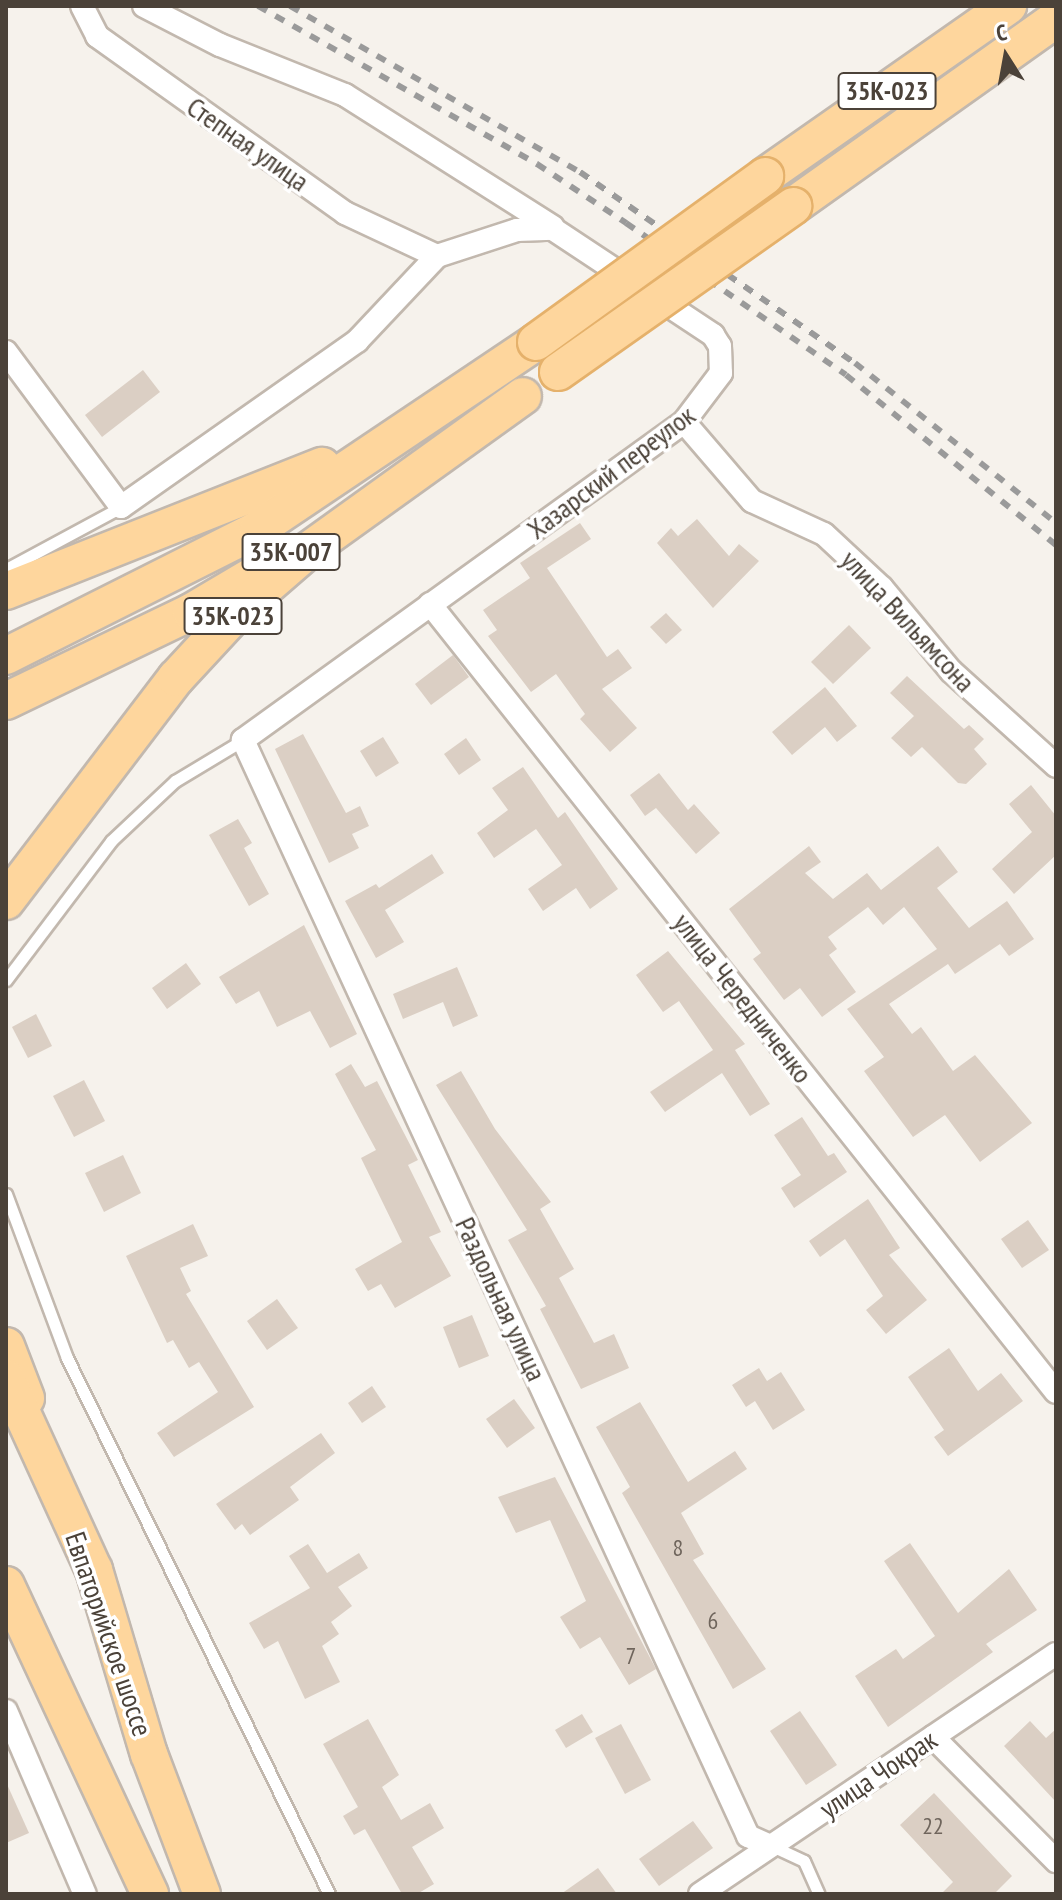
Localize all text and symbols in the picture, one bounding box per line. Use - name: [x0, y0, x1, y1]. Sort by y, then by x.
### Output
- north arrow: [966, 16, 1046, 96]
- text: С: [994, 18, 1009, 47]
- road number: 35К-023: [837, 69, 937, 113]
- street label: Степная улица: [181, 90, 315, 198]
- street label: Хазарский переулок: [521, 398, 701, 546]
- road number: 35К-007: [241, 530, 341, 574]
- street label: улица Вильямсона: [834, 543, 982, 699]
- road number: 35К-023: [183, 594, 283, 638]
- street label: улица Чередниченко: [666, 906, 820, 1090]
- street label: Раздольная улица: [448, 1212, 554, 1386]
- street label: Евпаторийское шоссе: [58, 1528, 160, 1740]
- house number: 8: [673, 1534, 683, 1562]
- house number: 6: [708, 1607, 718, 1635]
- house number: 7: [626, 1642, 636, 1670]
- street label: улица Чокрак: [813, 1723, 943, 1825]
- house number: 22: [922, 1812, 944, 1840]

